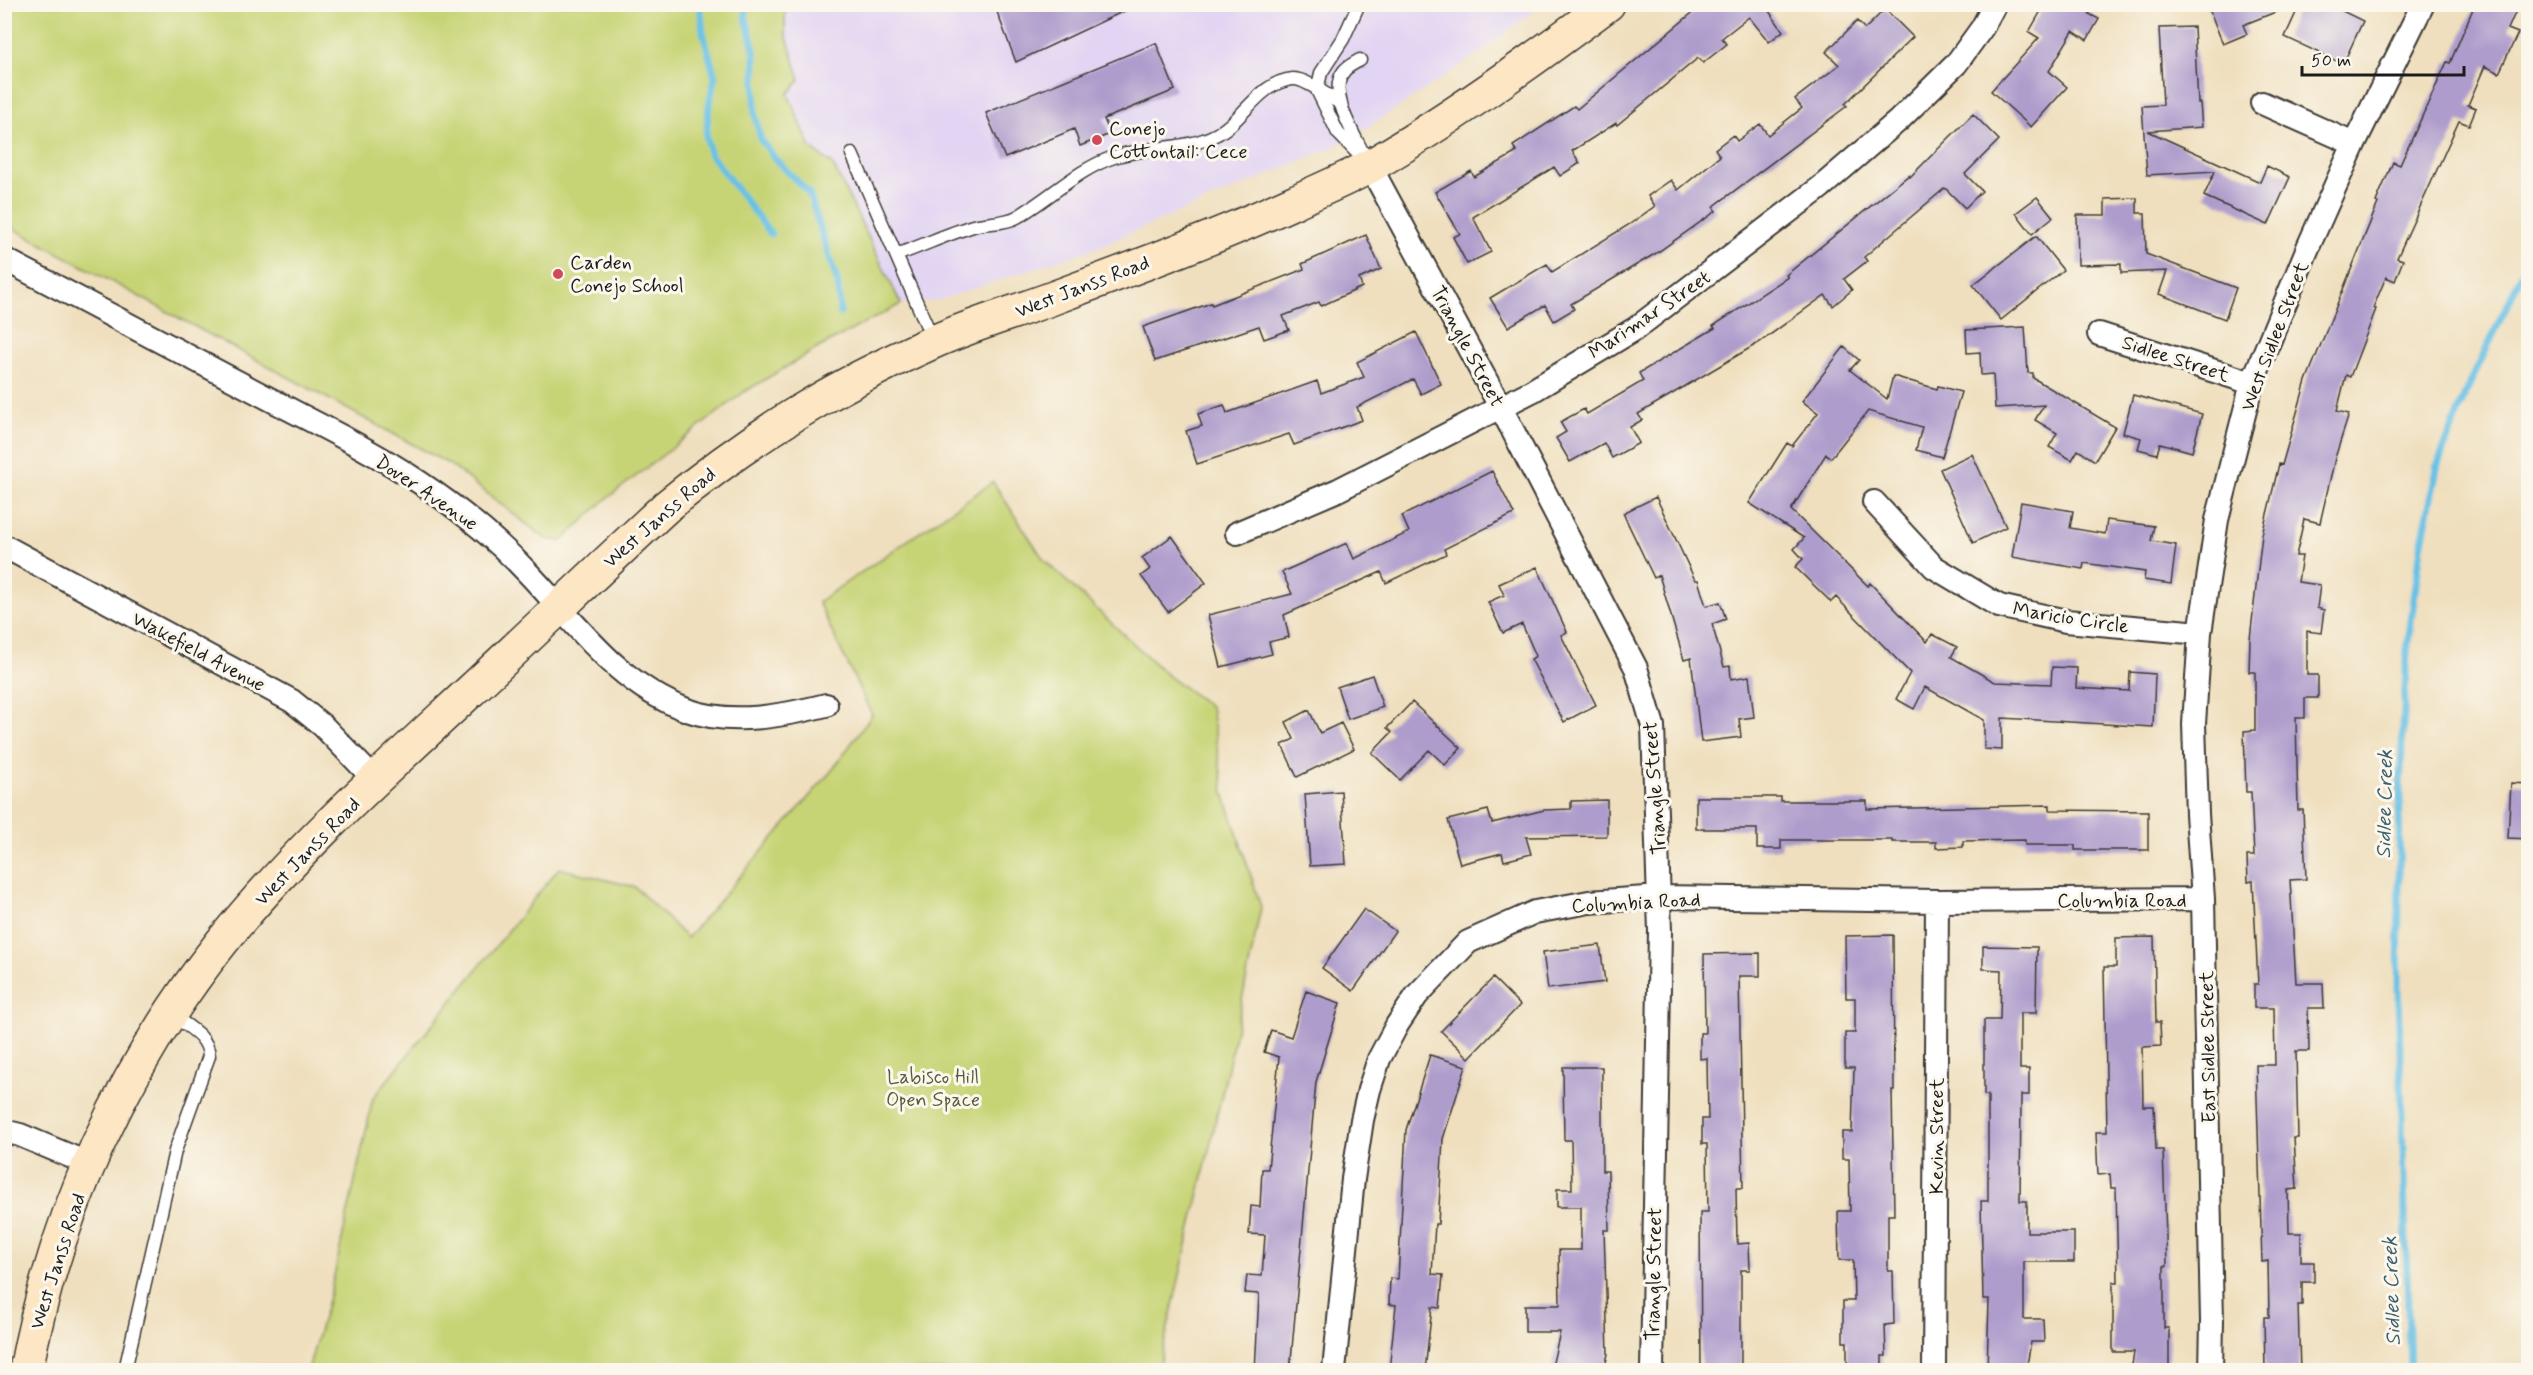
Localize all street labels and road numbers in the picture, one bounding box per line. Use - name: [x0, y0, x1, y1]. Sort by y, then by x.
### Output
- street label: West Janss Road: [1012, 249, 1153, 325]
- street label: West Sidlee Street: [2235, 258, 2316, 415]
- street label: Marimar Street: [1583, 264, 1716, 366]
- street label: Triangle Street: [1423, 281, 1510, 412]
- street label: Sidlee Street: [2118, 329, 2233, 390]
- street label: Dover Avenue: [369, 449, 483, 538]
- street label: West Janss Road: [598, 461, 722, 575]
- street label: Maricio Circle: [2011, 596, 2131, 641]
- street label: Wakefield Avenue: [127, 606, 270, 699]
- street label: Triangle Street: [1637, 720, 1674, 856]
- street label: West Janss Road: [249, 792, 367, 912]
- street label: Columbia Road: [1571, 887, 1701, 920]
- street label: Columbia Road: [2057, 888, 2187, 915]
- street label: East Sidlee Street: [2194, 970, 2223, 1123]
- street label: Kevin Street: [1924, 1077, 1951, 1194]
- street label: West Janss Road: [24, 1190, 93, 1333]
- street label: Triangle Street: [1640, 1207, 1669, 1341]

